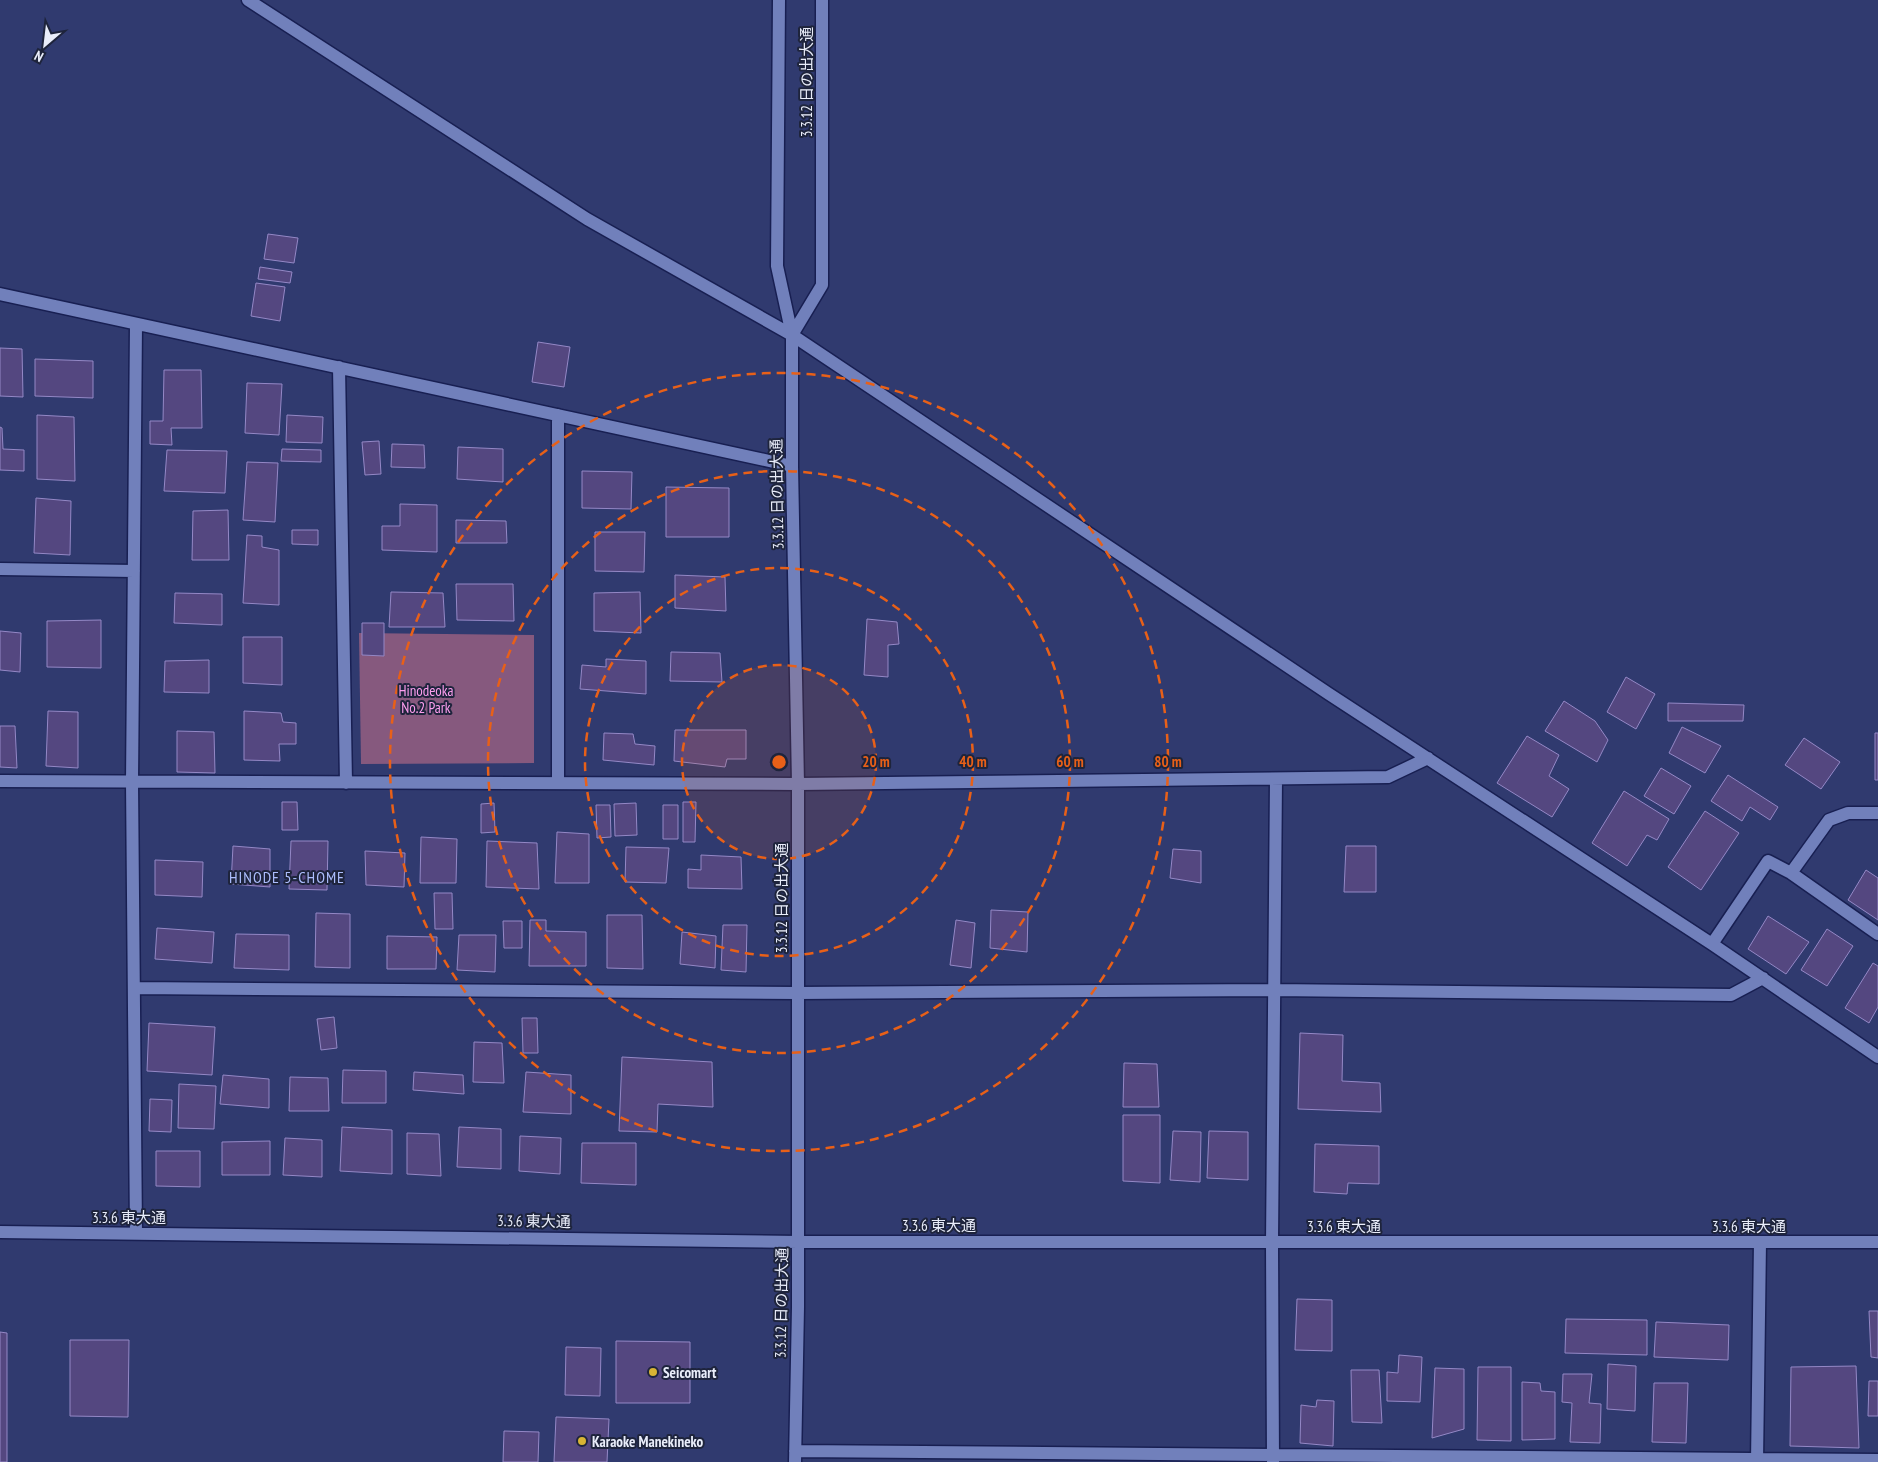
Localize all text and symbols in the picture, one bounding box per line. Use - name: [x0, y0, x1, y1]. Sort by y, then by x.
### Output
- north arrow: [20, 20, 70, 70]
- street label: 3.3.12 日の出大通: [797, 27, 816, 137]
- text: N: [31, 47, 46, 66]
- street label: 3.3.12 日の出大通: [767, 439, 787, 549]
- park label: Hinodeoka No.2 Park: [398, 681, 454, 717]
- text: 20 m: [862, 752, 890, 771]
- text: 40 m: [959, 752, 987, 771]
- text: 60 m: [1056, 752, 1084, 771]
- text: 80 m: [1154, 752, 1182, 771]
- centre of rings: [770, 753, 788, 771]
- street label: 3.3.12 日の出大通: [772, 843, 791, 953]
- district label: HINODE 5-CHOME: [229, 867, 345, 887]
- street label: 3.3.6 東大通: [92, 1208, 166, 1227]
- street label: 3.3.6 東大通: [497, 1211, 571, 1231]
- street label: 3.3.6 東大通: [902, 1216, 976, 1235]
- street label: 3.3.6 東大通: [1307, 1217, 1381, 1236]
- street label: 3.3.6 東大通: [1712, 1217, 1786, 1236]
- street label: 3.3.12 日の出大通: [771, 1248, 791, 1358]
- place label: Seicomart: [663, 1363, 717, 1382]
- marker: Seicomart: [647, 1366, 659, 1378]
- place label: Karaoke Manekineko: [592, 1432, 704, 1451]
- marker: Karaoke Manekineko: [576, 1435, 588, 1447]

